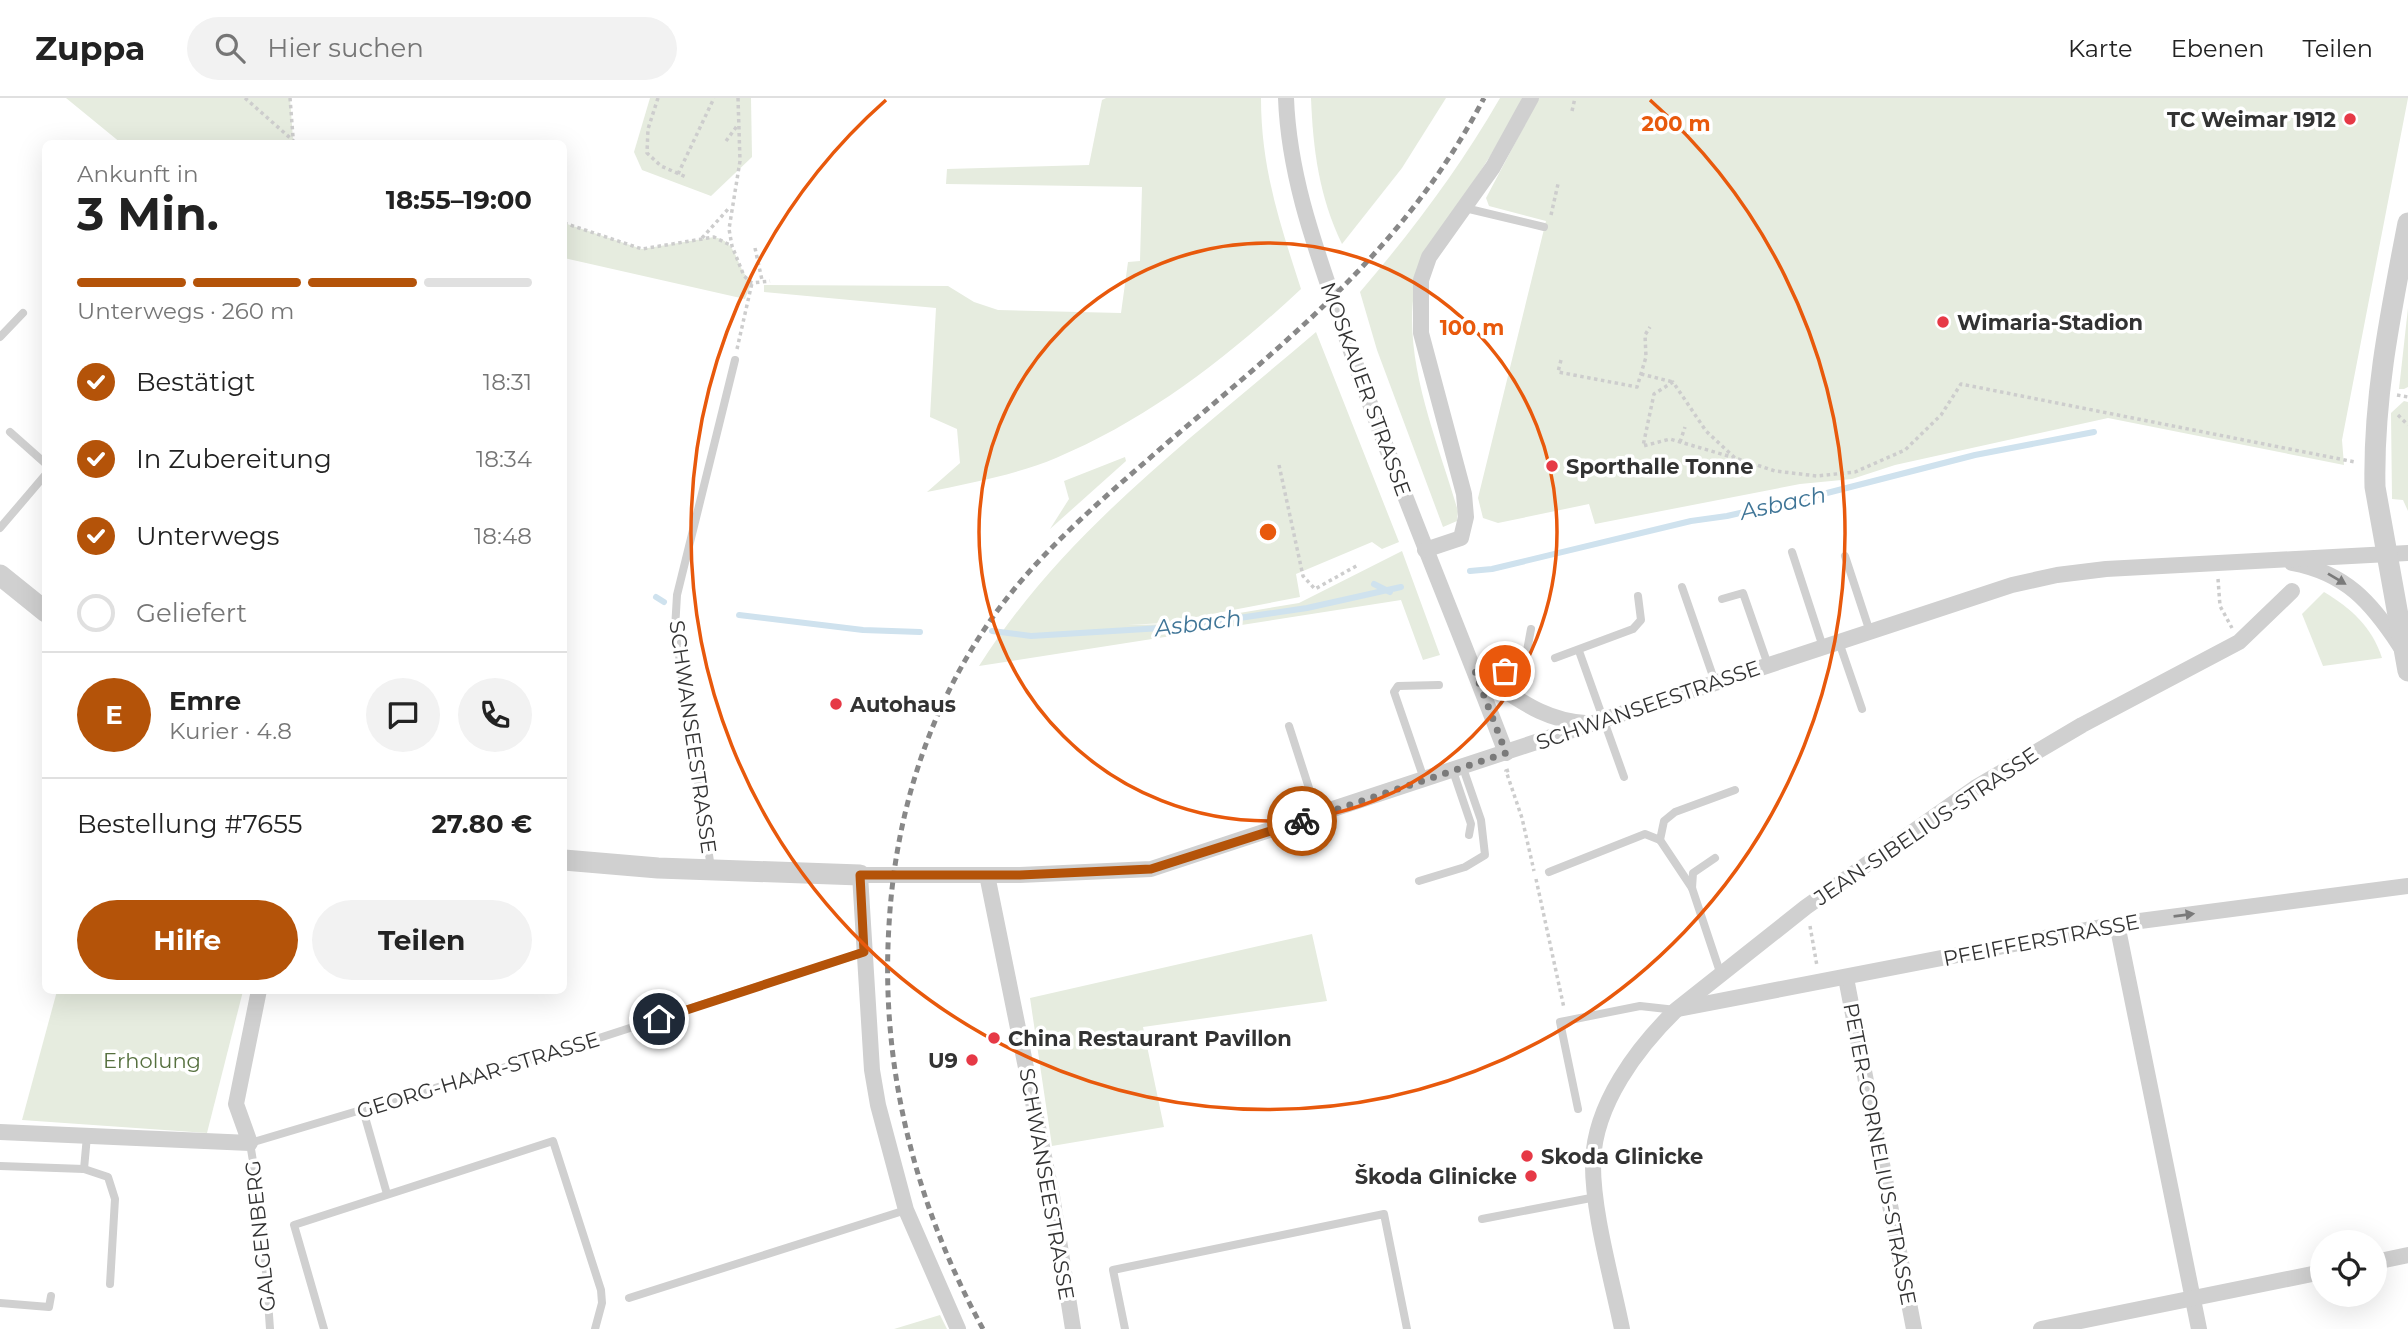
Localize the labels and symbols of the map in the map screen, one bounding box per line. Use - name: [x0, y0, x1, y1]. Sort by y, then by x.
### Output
- place label: TC Weimar 1912: [2167, 107, 2336, 132]
- text: 200 m: [1642, 111, 1710, 136]
- marker: TC Weimar 1912: [2342, 111, 2358, 127]
- street label: MOSKAUER STRASSE: [1316, 279, 1416, 499]
- place label: Wimaria-Stadion: [1957, 310, 2143, 335]
- marker: Wimaria-Stadion: [1935, 314, 1951, 330]
- text: 100 m: [1440, 315, 1504, 340]
- place label: Sporthalle Tonne: [1566, 454, 1753, 479]
- marker: Sporthalle Tonne: [1544, 458, 1560, 474]
- water label: Asbach: [1736, 480, 1829, 526]
- centre of rings: [1256, 520, 1280, 544]
- one-way arrow: [2328, 572, 2347, 585]
- water label: Asbach: [1151, 604, 1243, 642]
- street label: SCHWANSEESTRASSE: [664, 619, 722, 855]
- pin: [1475, 641, 1535, 701]
- street label: SCHWANSEESTRASSE: [1533, 655, 1763, 755]
- place label: Autohaus: [849, 692, 956, 717]
- marker: Autohaus: [828, 696, 844, 712]
- street label: JEAN-SIBELIUS-STRASSE: [1808, 742, 2043, 911]
- courier: [1267, 786, 1337, 856]
- street label: PFEIFFERSTRASSE: [1941, 909, 2141, 971]
- one-way arrow: [2173, 910, 2195, 921]
- pin: [629, 989, 689, 1049]
- street label: PETER-CORNELIUS-STRASSE: [1838, 1001, 1922, 1307]
- street label: GEORG-HAAR-STRASSE: [354, 1026, 602, 1124]
- place label: China Restaurant Pavillon: [1008, 1026, 1292, 1051]
- marker: China Restaurant Pavillon: [986, 1030, 1002, 1046]
- park label: Erholung: [103, 1048, 201, 1073]
- place label: U9: [928, 1048, 958, 1073]
- marker: U9: [964, 1052, 980, 1068]
- street label: SCHWANSEESTRASSE: [1014, 1066, 1080, 1302]
- place label: Skoda Glinicke: [1541, 1144, 1703, 1169]
- marker: Skoda Glinicke: [1519, 1148, 1535, 1164]
- street label: GALGENBERG: [240, 1159, 280, 1313]
- place label: Škoda Glinicke: [1355, 1164, 1517, 1189]
- marker: Škoda Glinicke: [1523, 1168, 1539, 1184]

